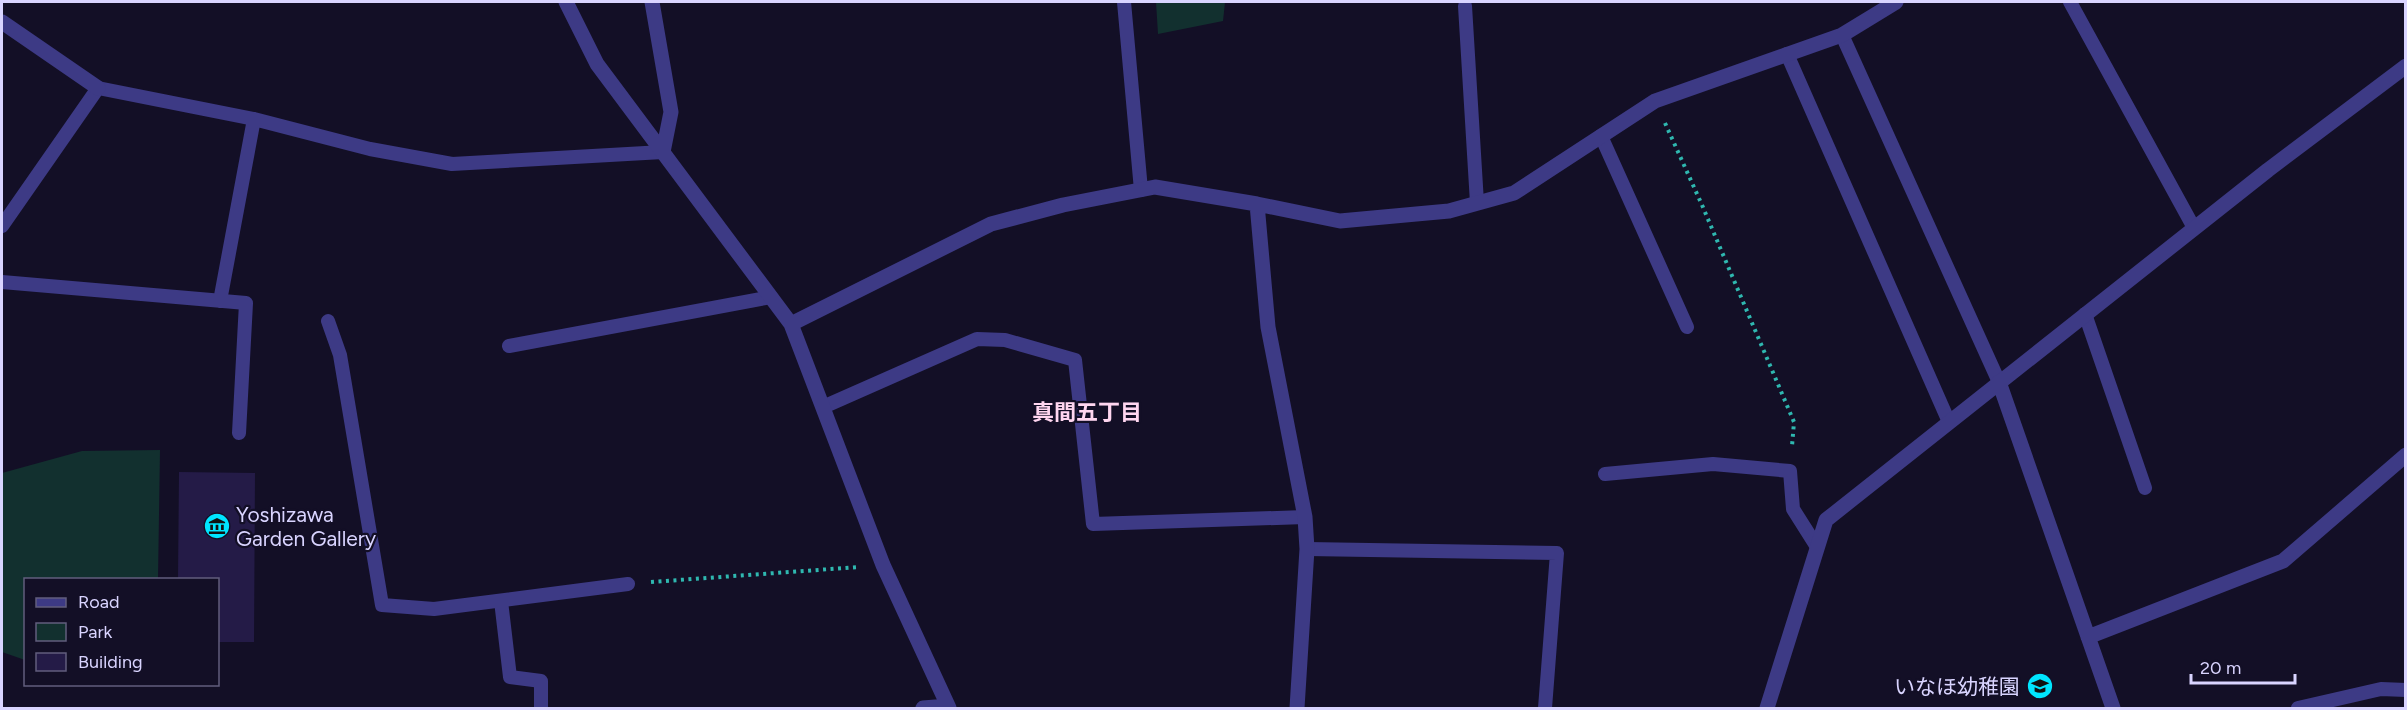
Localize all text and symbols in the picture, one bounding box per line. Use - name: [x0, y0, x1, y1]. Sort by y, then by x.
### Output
- district label: 真間五丁目: [1032, 399, 1142, 426]
- place label: Yoshizawa Garden Gallery: [236, 502, 376, 551]
- museum icon: Yoshizawa Garden Gallery: [202, 511, 232, 541]
- legend: [24, 578, 219, 686]
- text: Road: [78, 591, 119, 613]
- text: Park: [78, 621, 113, 643]
- scale bar: [2191, 647, 2294, 685]
- text: Building: [78, 651, 143, 673]
- text: 20 m: [2200, 657, 2241, 679]
- school or university icon: いなほ幼稚園: [2025, 671, 2055, 701]
- place label: いなほ幼稚園: [1894, 674, 2020, 699]

